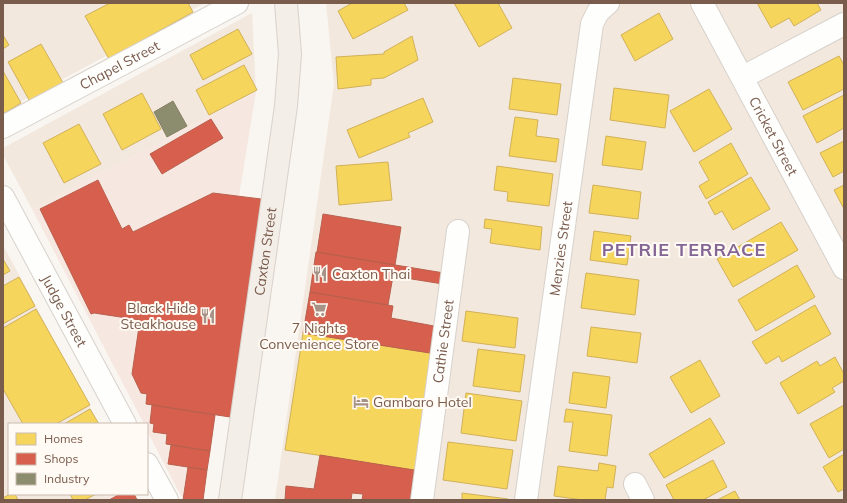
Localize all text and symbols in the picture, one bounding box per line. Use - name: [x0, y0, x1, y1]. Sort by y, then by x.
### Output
- street label: Chapel Street: [77, 37, 163, 94]
- street label: Cricket Street: [745, 94, 802, 179]
- street label: Menzies Street: [545, 200, 576, 297]
- street label: Caxton Street: [250, 206, 280, 297]
- district label: PETRIE TERRACE: [602, 238, 766, 261]
- restaurant icon: Caxton Thai: [311, 265, 329, 283]
- place label: Caxton Thai: [332, 265, 410, 283]
- street label: Judge Street: [37, 271, 91, 350]
- street label: Cathie Street: [429, 298, 458, 384]
- place label: Black Hide Steakhouse: [120, 299, 196, 333]
- supermarket icon: 7 Nights Convenience Store: [310, 300, 328, 318]
- restaurant icon: Black Hide Steakhouse: [199, 307, 217, 325]
- place label: 7 Nights Convenience Store: [259, 319, 379, 353]
- hotel icon: Gambaro Hotel: [352, 393, 370, 411]
- place label: Gambaro Hotel: [373, 393, 472, 411]
- legend: [8, 423, 148, 495]
- text: Homes: [44, 431, 83, 446]
- text: Shops: [44, 451, 79, 466]
- text: Industry: [44, 471, 90, 486]

